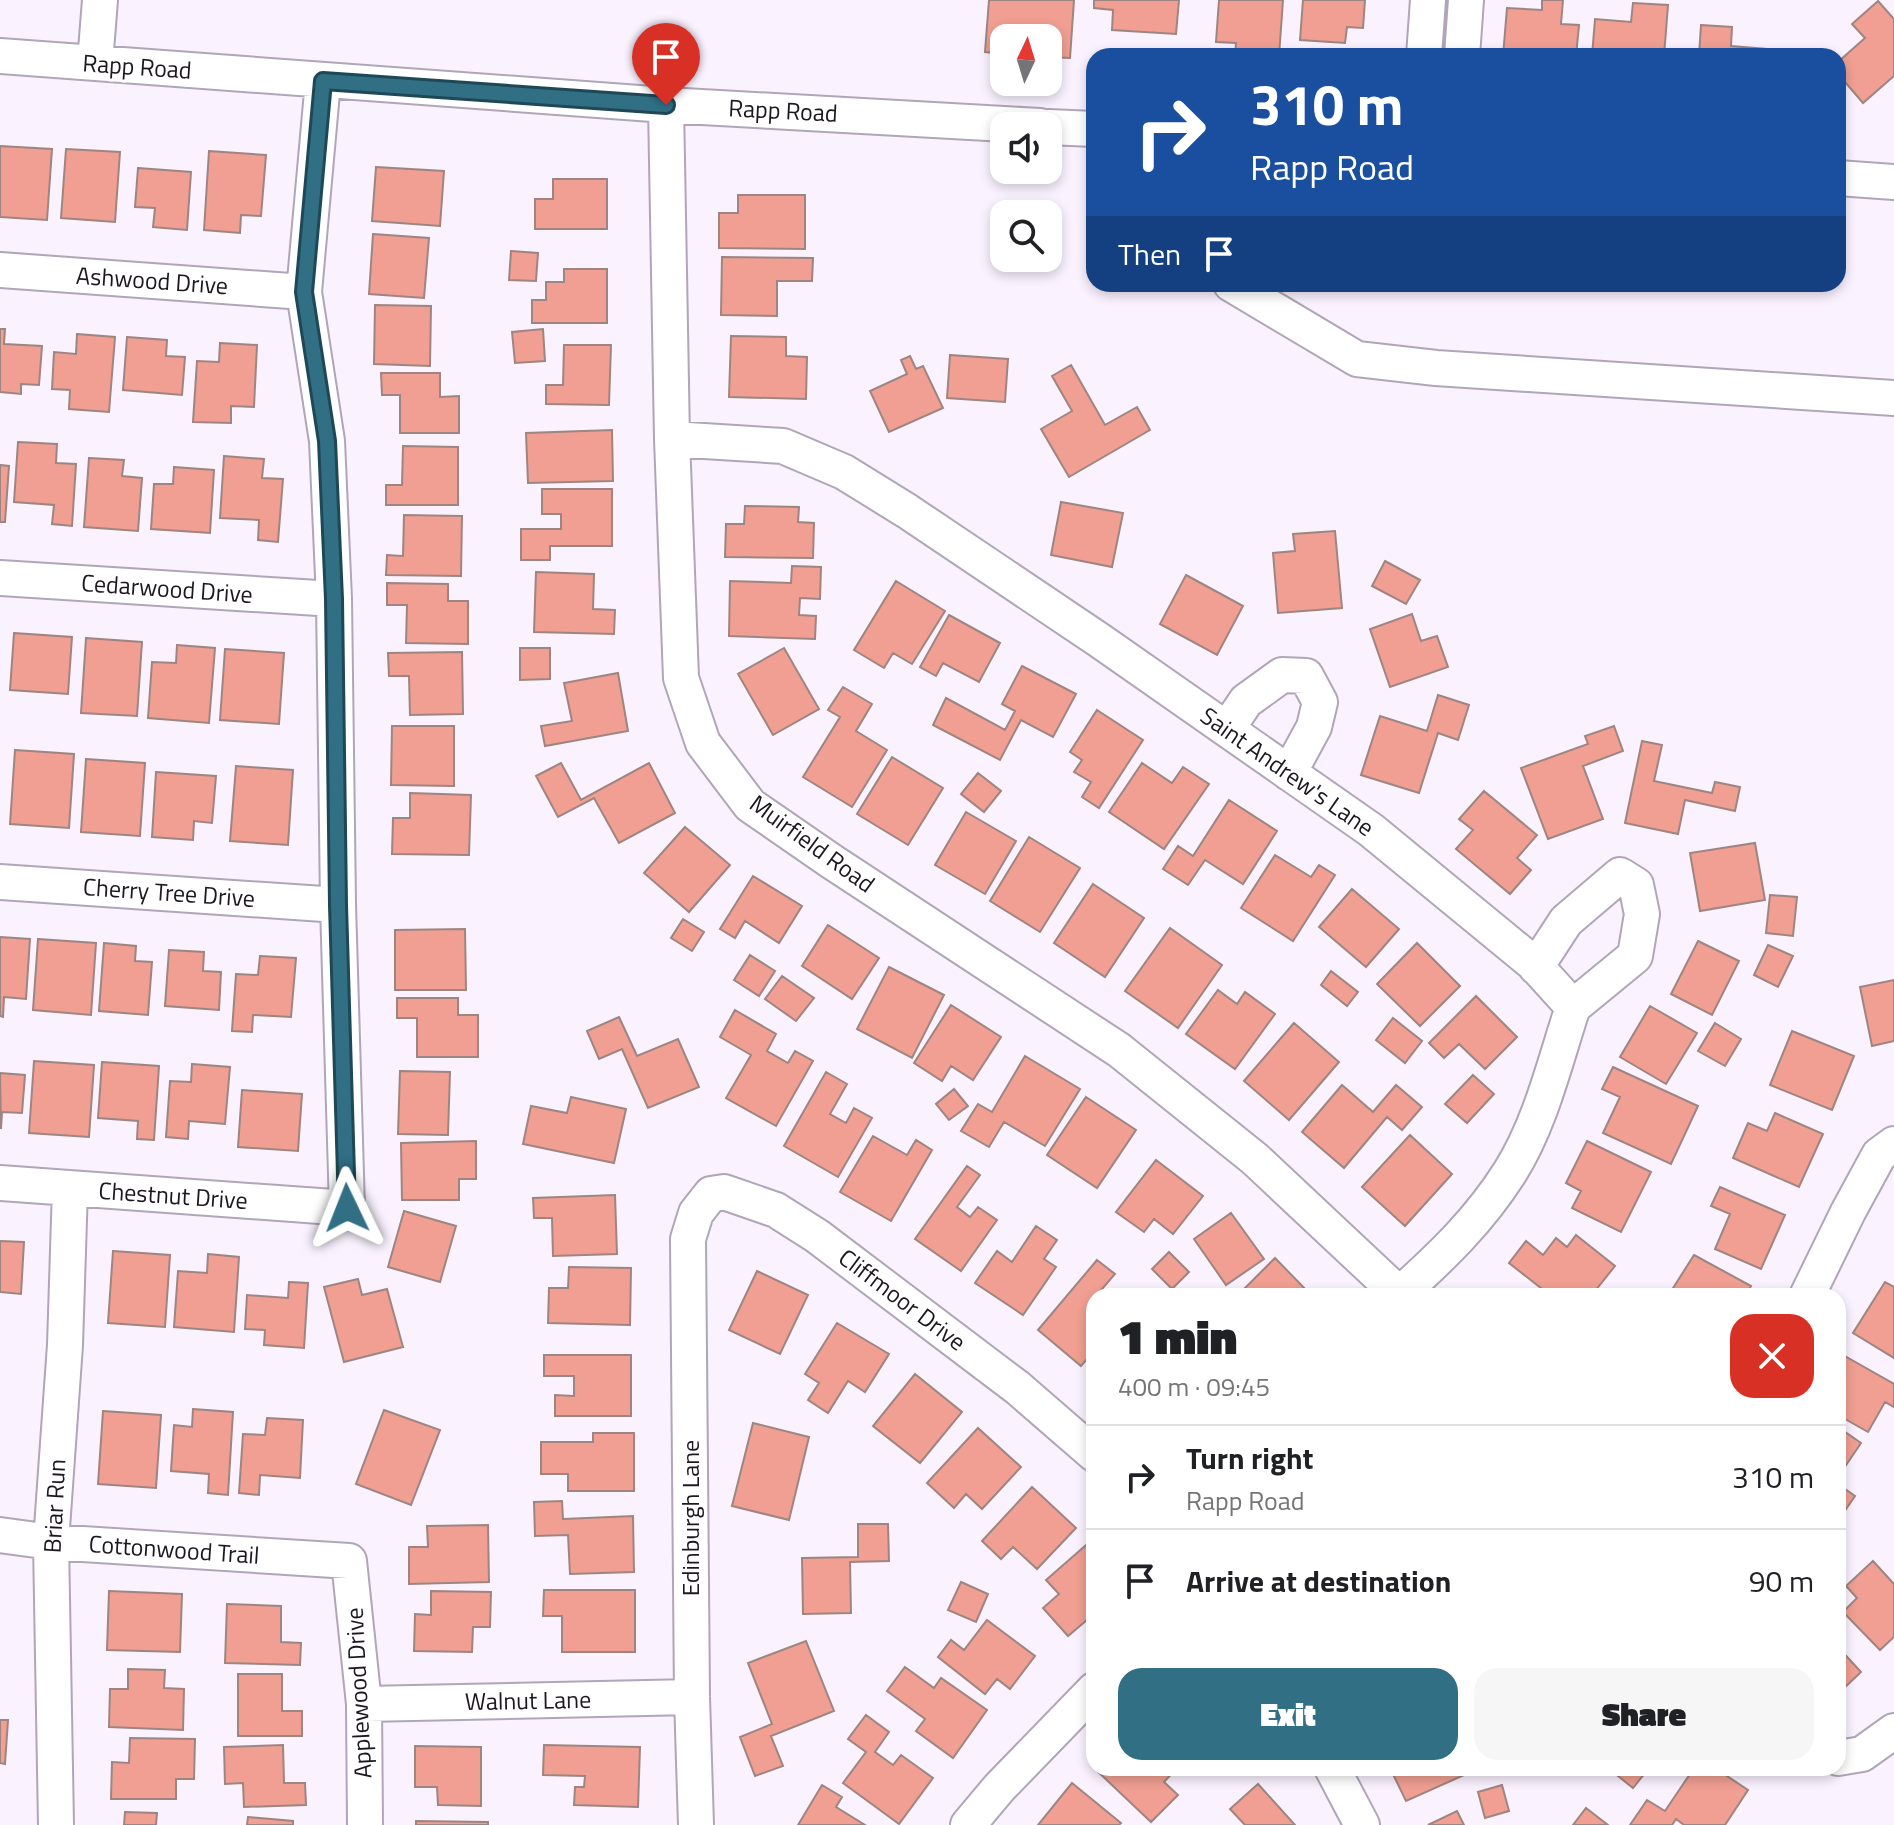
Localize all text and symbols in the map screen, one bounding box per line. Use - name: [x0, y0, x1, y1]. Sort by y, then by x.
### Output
- pin: [632, 23, 700, 105]
- north arrow: [990, 24, 1062, 96]
- map controls: [990, 24, 1062, 272]
- icon: arrive: [644, 35, 688, 79]
- street label: Rapp Road: [81, 44, 193, 88]
- text: 310 m: [1250, 62, 1403, 147]
- icon: right: [1118, 80, 1222, 184]
- street label: Rapp Road: [728, 89, 839, 131]
- button: sound: [990, 112, 1062, 184]
- text: Rapp Road: [1250, 139, 1414, 194]
- button: search: [990, 200, 1062, 272]
- text: Then: [1118, 231, 1181, 277]
- icon: arrive: [1197, 232, 1241, 276]
- street label: Ashwood Drive: [75, 257, 229, 303]
- street label: Cedarwood Drive: [80, 564, 254, 612]
- street label: Saint Andrew's Lane: [1193, 698, 1382, 845]
- street label: Muirfield Road: [742, 785, 883, 901]
- street label: Cherry Tree Drive: [82, 868, 256, 916]
- position arrow: [305, 1166, 389, 1250]
- street label: Chestnut Drive: [97, 1172, 249, 1218]
- street label: Cliffmoor Drive: [831, 1239, 974, 1359]
- text: 1 min: [1118, 1300, 1237, 1373]
- button: close: [1730, 1314, 1814, 1398]
- text: 400 m · 09:45: [1118, 1367, 1270, 1406]
- text: Turn right: [1186, 1435, 1314, 1481]
- street label: Edinburgh Lane: [672, 1440, 708, 1596]
- text: 310 m: [1732, 1454, 1814, 1500]
- icon: right: [1118, 1455, 1162, 1499]
- street label: Briar Run: [34, 1458, 74, 1554]
- text: Rapp Road: [1186, 1481, 1304, 1520]
- street label: Cottonwood Trail: [88, 1525, 261, 1573]
- text: Arrive at destination: [1186, 1558, 1451, 1604]
- text: 90 m: [1749, 1558, 1814, 1604]
- icon: arrive: [1118, 1559, 1162, 1603]
- street label: Applewood Drive: [336, 1607, 380, 1779]
- button: Exit: [1118, 1668, 1458, 1760]
- button: Share: [1474, 1668, 1814, 1760]
- street label: Walnut Lane: [465, 1681, 591, 1719]

